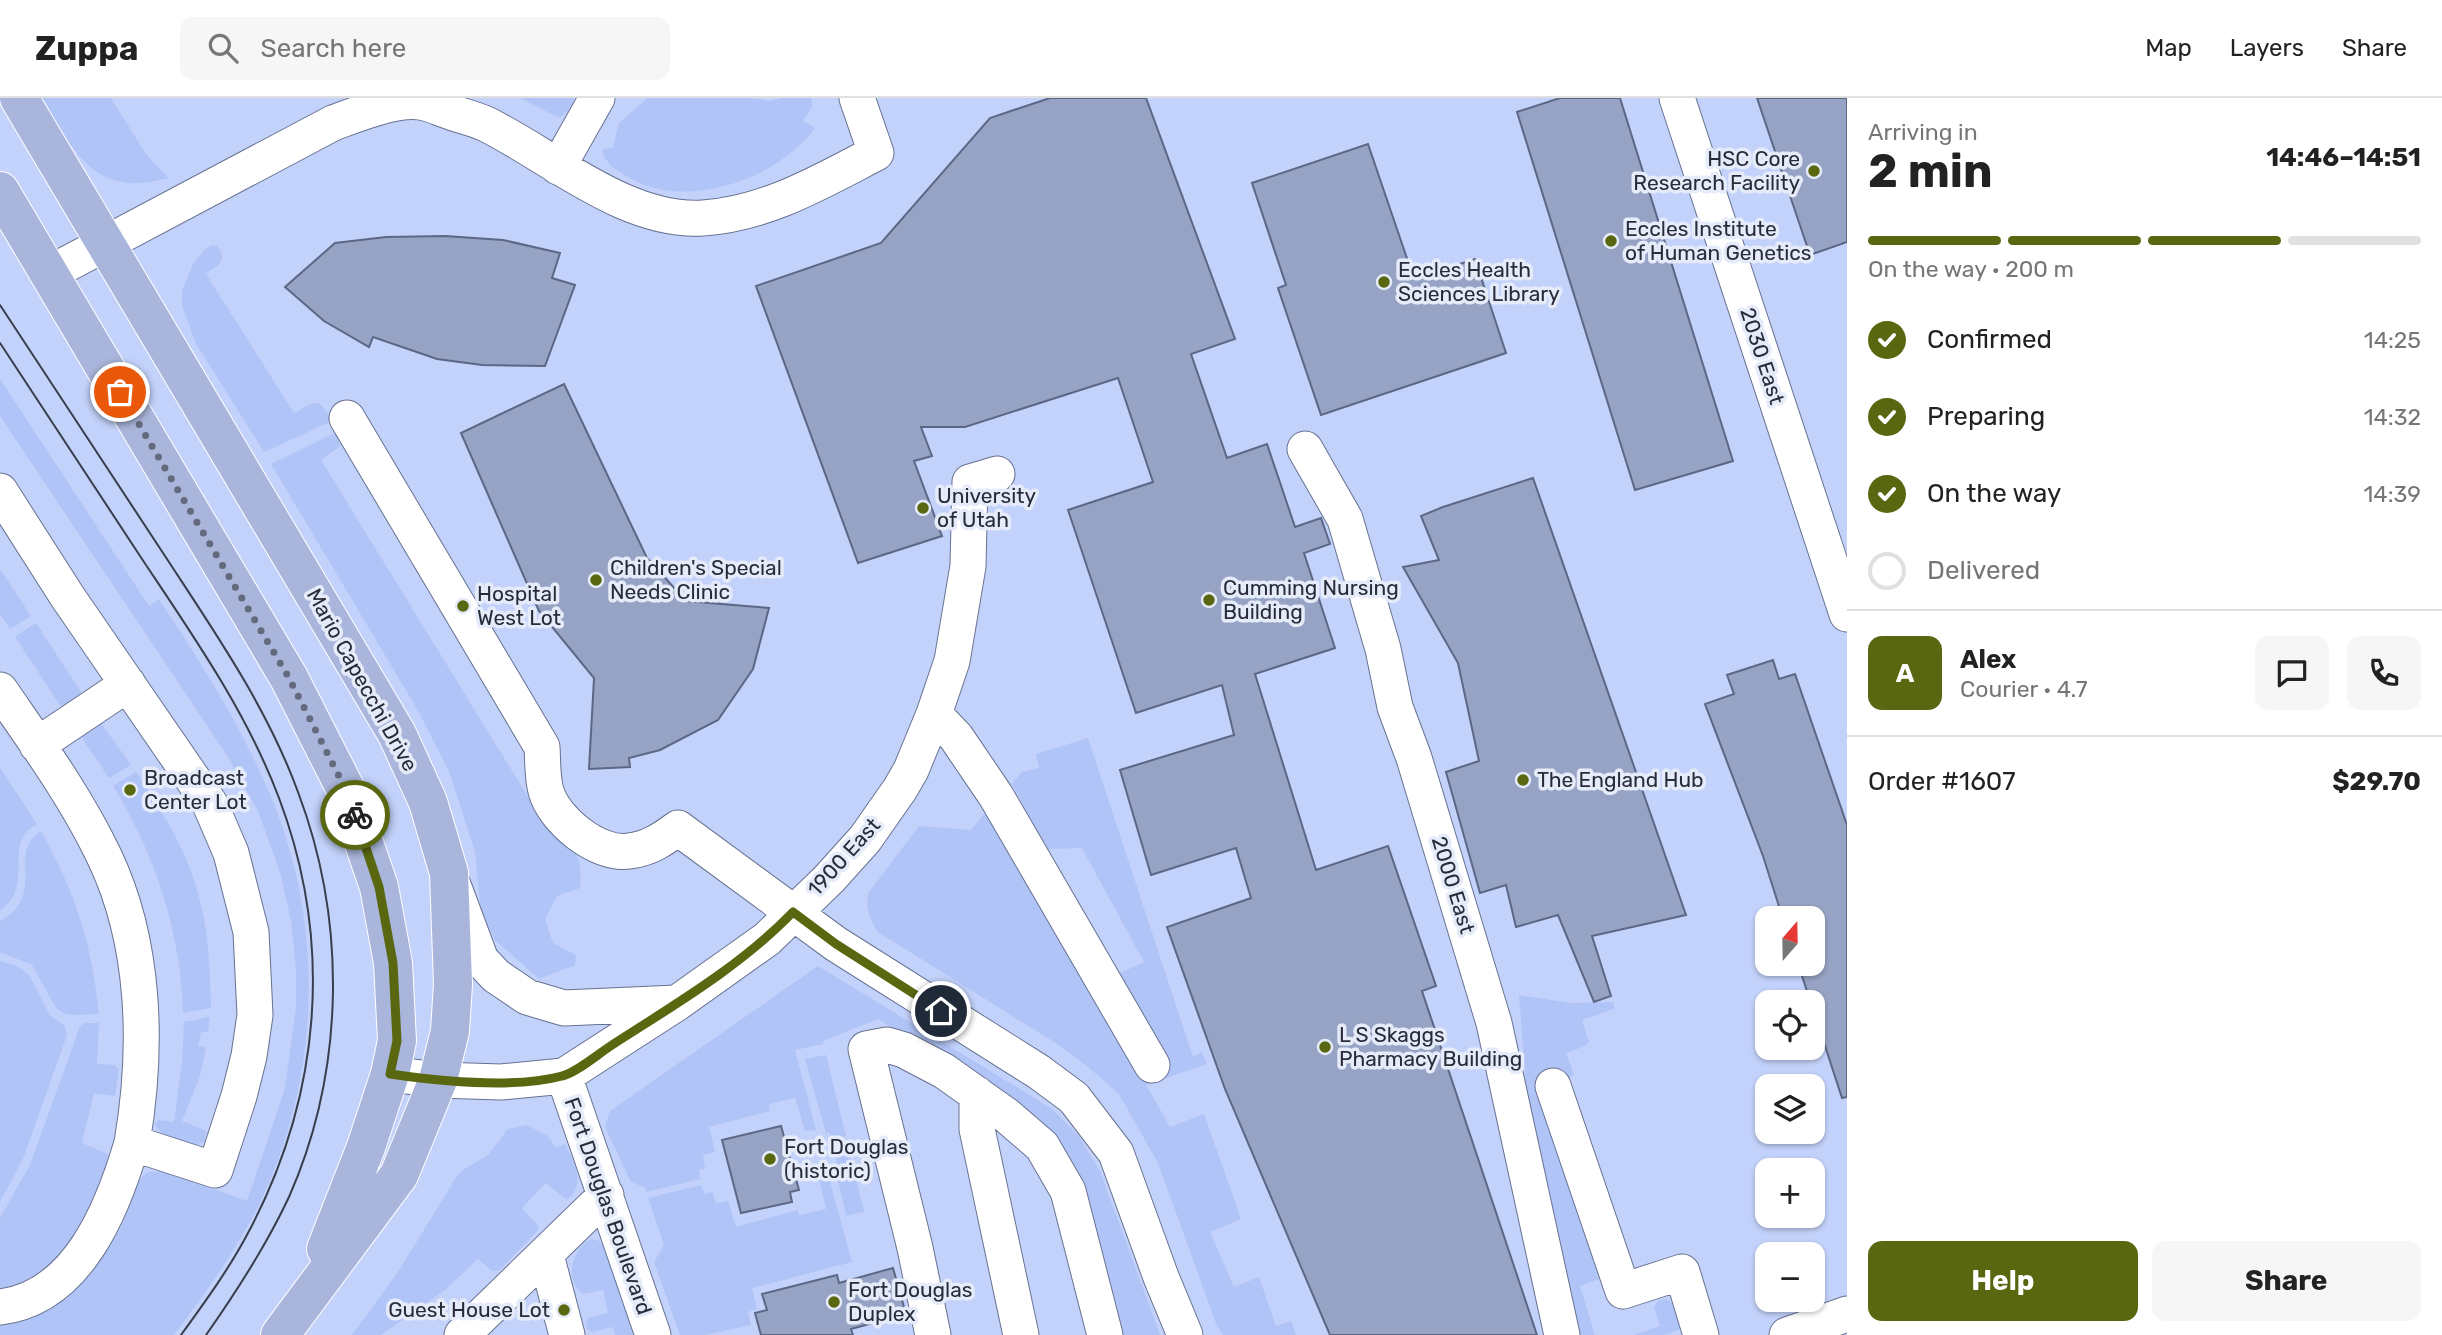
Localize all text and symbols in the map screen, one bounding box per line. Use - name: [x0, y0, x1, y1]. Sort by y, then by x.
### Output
- search box: [180, 17, 670, 80]
- text: Zuppa: [35, 29, 138, 68]
- icon: search: [204, 29, 242, 67]
- text: Search here: [260, 33, 406, 64]
- text: Map: [2145, 34, 2192, 62]
- text: Layers: [2230, 34, 2304, 62]
- text: Share: [2342, 34, 2407, 62]
- text: Arriving in: [1868, 118, 1978, 146]
- text: 14:46–14:51: [2266, 142, 2421, 173]
- text: 2 min: [1868, 144, 1993, 199]
- place label: HSC Core Research Facility: [1633, 146, 1800, 195]
- marker: HSC Core Research Facility: [1806, 163, 1822, 179]
- place label: Eccles Institute of Human Genetics: [1625, 216, 1812, 265]
- marker: Eccles Institute of Human Genetics: [1603, 233, 1619, 249]
- text: On the way · 200 m: [1868, 255, 2074, 283]
- place label: Eccles Health Sciences Library: [1398, 257, 1560, 306]
- marker: Eccles Health Sciences Library: [1376, 274, 1392, 290]
- street label: 2030 East: [1735, 304, 1790, 407]
- icon: check: [1868, 321, 1906, 359]
- text: Confirmed: [1927, 324, 2052, 355]
- text: 14:25: [2364, 326, 2421, 354]
- pin: [90, 362, 150, 422]
- icon: bag: [101, 373, 139, 411]
- icon: check: [1868, 398, 1906, 436]
- text: Preparing: [1927, 401, 2045, 432]
- text: 14:32: [2364, 403, 2421, 431]
- icon: check: [1868, 475, 1906, 513]
- text: On the way: [1927, 478, 2061, 509]
- text: 14:39: [2364, 480, 2421, 508]
- place label: University of Utah: [937, 483, 1037, 532]
- marker: University of Utah: [915, 500, 931, 516]
- place label: Children's Special Needs Clinic: [610, 555, 782, 604]
- text: Delivered: [1927, 555, 2040, 586]
- marker: Children's Special Needs Clinic: [588, 572, 604, 588]
- place label: Cumming Nursing Building: [1223, 575, 1399, 624]
- place label: Hospital West Lot: [477, 581, 561, 630]
- street label: Mario Capecchi Drive: [302, 584, 423, 776]
- marker: Cumming Nursing Building: [1201, 592, 1217, 608]
- marker: Hospital West Lot: [455, 598, 471, 614]
- button: chat: [2255, 636, 2329, 710]
- button: phone: [2347, 636, 2421, 710]
- text: Alex: [1960, 644, 2016, 675]
- text: A: [1896, 658, 1914, 689]
- text: Courier · 4.7: [1960, 675, 2087, 703]
- place label: Broadcast Center Lot: [144, 765, 247, 814]
- text: Order #1607: [1868, 766, 2016, 797]
- text: $29.70: [2332, 766, 2421, 797]
- place label: The England Hub: [1537, 767, 1704, 792]
- marker: The England Hub: [1515, 772, 1531, 788]
- courier: [320, 780, 390, 850]
- marker: Broadcast Center Lot: [122, 782, 138, 798]
- icon: bike: [336, 796, 374, 834]
- street label: 1900 East: [802, 812, 885, 901]
- street label: 2000 East: [1427, 833, 1480, 937]
- north arrow: [1755, 906, 1825, 976]
- map controls: [1755, 906, 1825, 1312]
- pin: [911, 981, 971, 1041]
- button: locate: [1755, 990, 1825, 1060]
- icon: home: [922, 992, 960, 1030]
- place label: L S Skaggs Pharmacy Building: [1339, 1022, 1522, 1071]
- marker: L S Skaggs Pharmacy Building: [1317, 1039, 1333, 1055]
- button: layers: [1755, 1074, 1825, 1144]
- street label: Fort Douglas Boulevard: [560, 1094, 657, 1318]
- place label: Fort Douglas (historic): [784, 1134, 909, 1183]
- marker: Fort Douglas (historic): [762, 1151, 778, 1167]
- button: +: [1755, 1158, 1825, 1228]
- button: Help: [1868, 1241, 2138, 1321]
- button: Share: [2152, 1241, 2421, 1321]
- button: −: [1755, 1242, 1825, 1312]
- place label: Fort Douglas Duplex: [848, 1277, 973, 1326]
- marker: Fort Douglas Duplex: [826, 1294, 842, 1310]
- place label: Guest House Lot: [388, 1297, 550, 1322]
- marker: Guest House Lot: [556, 1302, 572, 1318]

